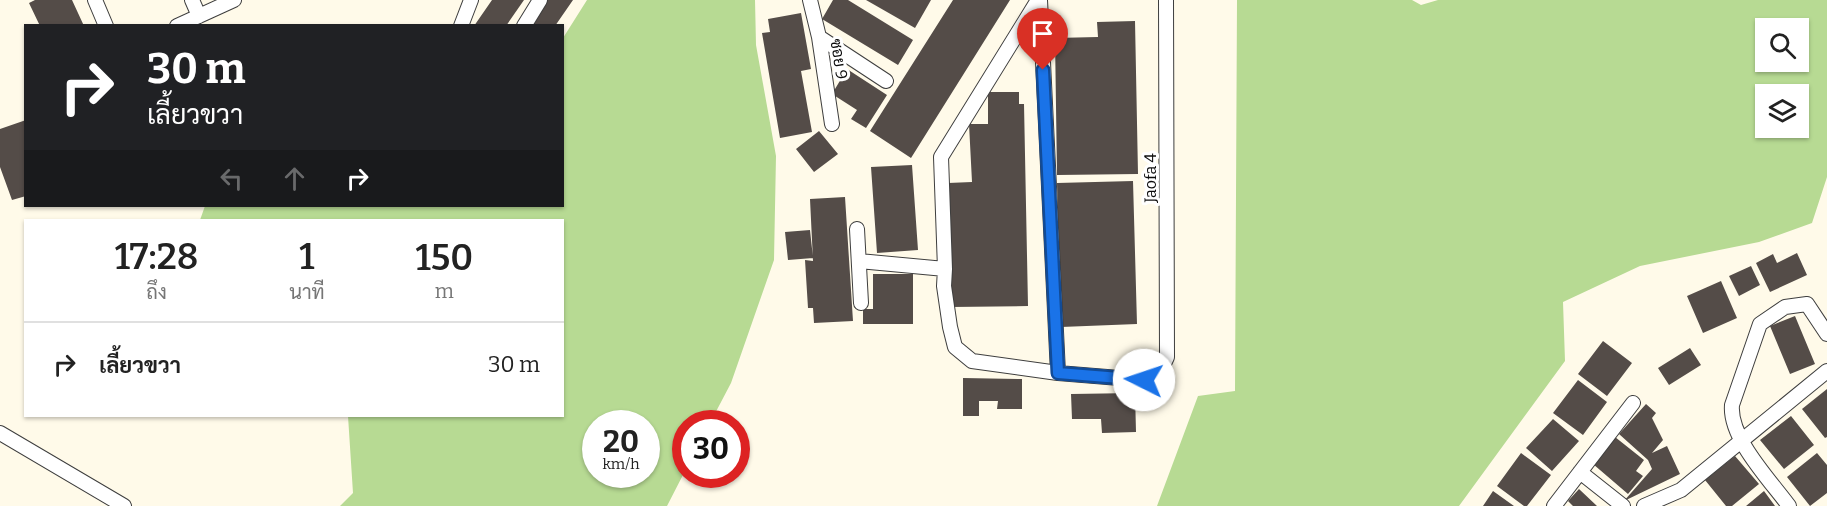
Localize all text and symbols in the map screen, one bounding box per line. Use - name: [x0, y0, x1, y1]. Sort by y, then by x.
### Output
- pin: [1017, 8, 1068, 70]
- icon: arrive: [1026, 17, 1059, 50]
- map controls: [1755, 18, 1809, 138]
- button: search: [1755, 18, 1809, 72]
- street label: ซอย 9: [826, 37, 852, 81]
- text: 30 m: [147, 44, 246, 94]
- icon: right: [48, 48, 126, 126]
- button: layers: [1755, 84, 1809, 138]
- text: เลี้ยวขวา: [147, 99, 243, 131]
- street label: Jaofa 4: [1141, 153, 1160, 204]
- icon: left: [215, 162, 248, 195]
- icon: ahead: [278, 162, 311, 195]
- icon: right: [341, 162, 374, 195]
- text: 17:28: [115, 235, 198, 279]
- text: 1: [299, 235, 315, 279]
- text: 150: [416, 236, 473, 280]
- text: m: [435, 279, 454, 303]
- text: ถึง: [146, 280, 167, 304]
- text: นาที: [289, 280, 325, 304]
- icon: right: [48, 348, 81, 381]
- position arrow: [1112, 348, 1176, 412]
- text: 30 m: [488, 351, 540, 378]
- text: เลี้ยวขวา: [99, 352, 181, 379]
- speed limit sign: 30: [672, 410, 750, 488]
- text: 20: [603, 424, 639, 460]
- text: km/h: [602, 455, 640, 473]

